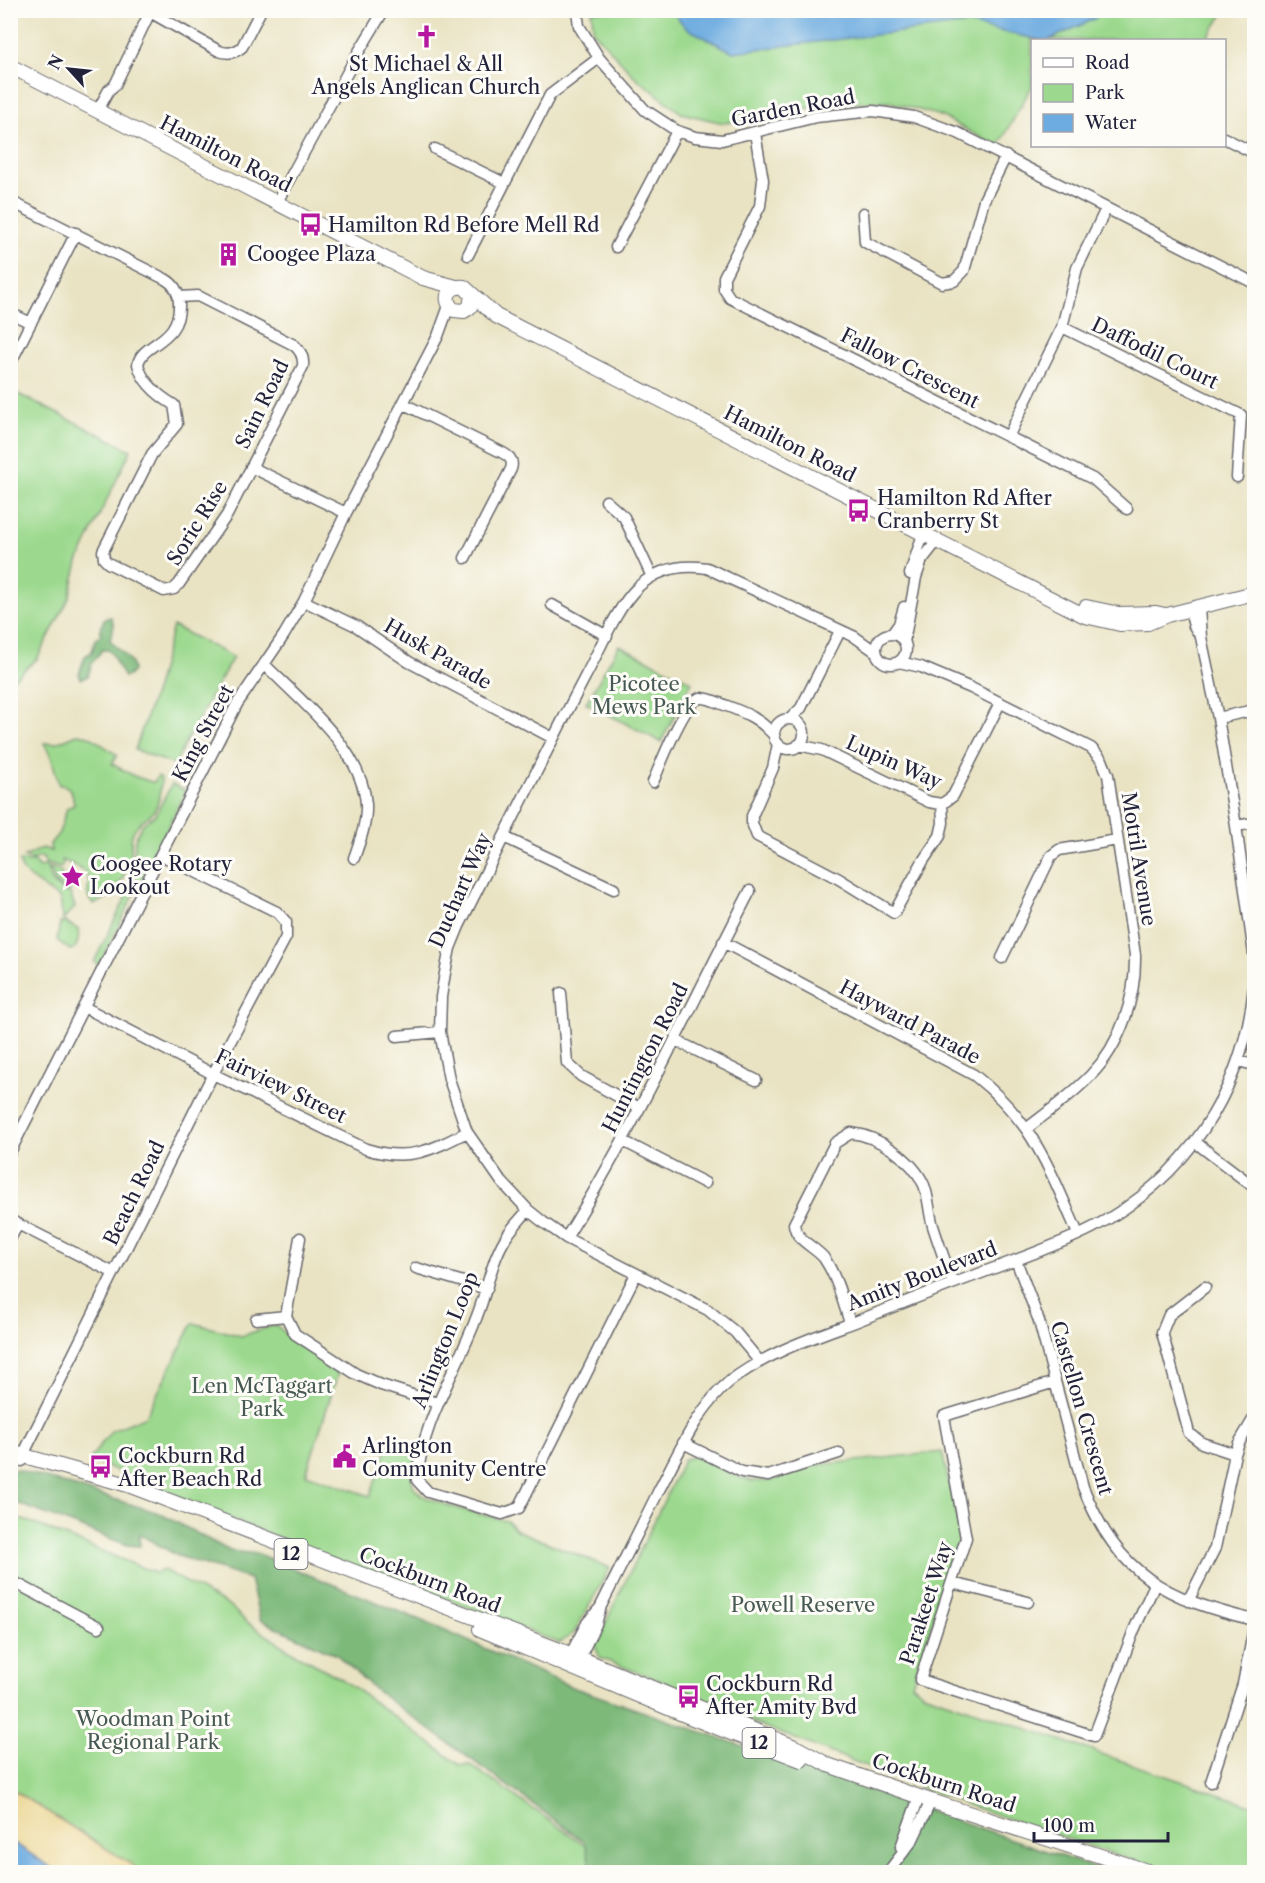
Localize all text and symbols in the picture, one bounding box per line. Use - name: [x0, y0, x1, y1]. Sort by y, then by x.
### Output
- church icon: St Michael & All Angels Anglican Church: [413, 23, 439, 49]
- north arrow: [39, 39, 99, 99]
- legend: [1031, 39, 1226, 147]
- text: N: [44, 51, 68, 73]
- place label: St Michael & All Angels Anglican Church: [311, 52, 541, 99]
- text: Road: [1085, 52, 1130, 74]
- text: Park: [1085, 82, 1126, 104]
- street label: Garden Road: [729, 84, 857, 132]
- street label: Hamilton Road: [156, 110, 296, 198]
- text: Water: [1084, 112, 1137, 134]
- bus stop icon: Hamilton Rd Before Mell Rd: [297, 212, 323, 238]
- place label: Hamilton Rd Before Mell Rd: [328, 213, 599, 237]
- building icon: Coogee Plaza: [216, 241, 242, 267]
- place label: Coogee Plaza: [247, 242, 376, 266]
- street label: Daffodil Court: [1088, 312, 1222, 394]
- street label: Fallow Crescent: [837, 323, 983, 413]
- street label: Sain Road: [230, 356, 294, 452]
- street label: Hamilton Road: [720, 400, 860, 488]
- street label: Soric Rise: [162, 476, 232, 570]
- place label: Hamilton Rd After Cranberry St: [877, 486, 1053, 533]
- bus stop icon: Hamilton Rd After Cranberry St: [846, 497, 872, 523]
- street label: Husk Parade: [380, 614, 496, 694]
- park label: Picotee Mews Park: [592, 672, 698, 719]
- street label: King Street: [167, 680, 239, 786]
- street label: Lupin Way: [842, 730, 946, 794]
- street label: Motril Avenue: [1117, 790, 1161, 928]
- street label: Duchart Way: [424, 828, 496, 951]
- place label: Coogee Rotary Lookout: [90, 852, 233, 899]
- place icon: Coogee Rotary Lookout: [59, 863, 85, 889]
- street label: Hayward Parade: [835, 975, 985, 1069]
- street label: Huntington Road: [597, 979, 693, 1137]
- street label: Fairview Street: [211, 1044, 351, 1128]
- street label: Beach Road: [98, 1137, 170, 1249]
- street label: Amity Boulevard: [843, 1236, 1000, 1316]
- street label: Arlington Loop: [406, 1268, 483, 1413]
- street label: Castellon Crescent: [1046, 1318, 1118, 1498]
- park label: Len McTaggart Park: [191, 1374, 333, 1421]
- place label: Arlington Community Centre: [361, 1434, 546, 1481]
- place label: Cockburn Rd After Beach Rd: [117, 1444, 262, 1491]
- public building icon: Arlington Community Centre: [331, 1444, 357, 1470]
- bus stop icon: Cockburn Rd After Beach Rd: [87, 1454, 113, 1480]
- street label: Parakeet Way: [895, 1537, 958, 1668]
- road number: 12: [274, 1539, 308, 1569]
- street label: Cockburn Road: [356, 1542, 504, 1618]
- park label: Powell Reserve: [731, 1593, 875, 1617]
- place label: Cockburn Rd After Amity Bvd: [705, 1672, 857, 1719]
- bus stop icon: Cockburn Rd After Amity Bvd: [675, 1683, 701, 1709]
- park label: Woodman Point Regional Park: [75, 1707, 230, 1754]
- road number: 12: [742, 1728, 776, 1758]
- street label: Cockburn Road: [869, 1748, 1019, 1818]
- scale bar: [1034, 1805, 1168, 1843]
- text: 100 m: [1043, 1815, 1095, 1837]

